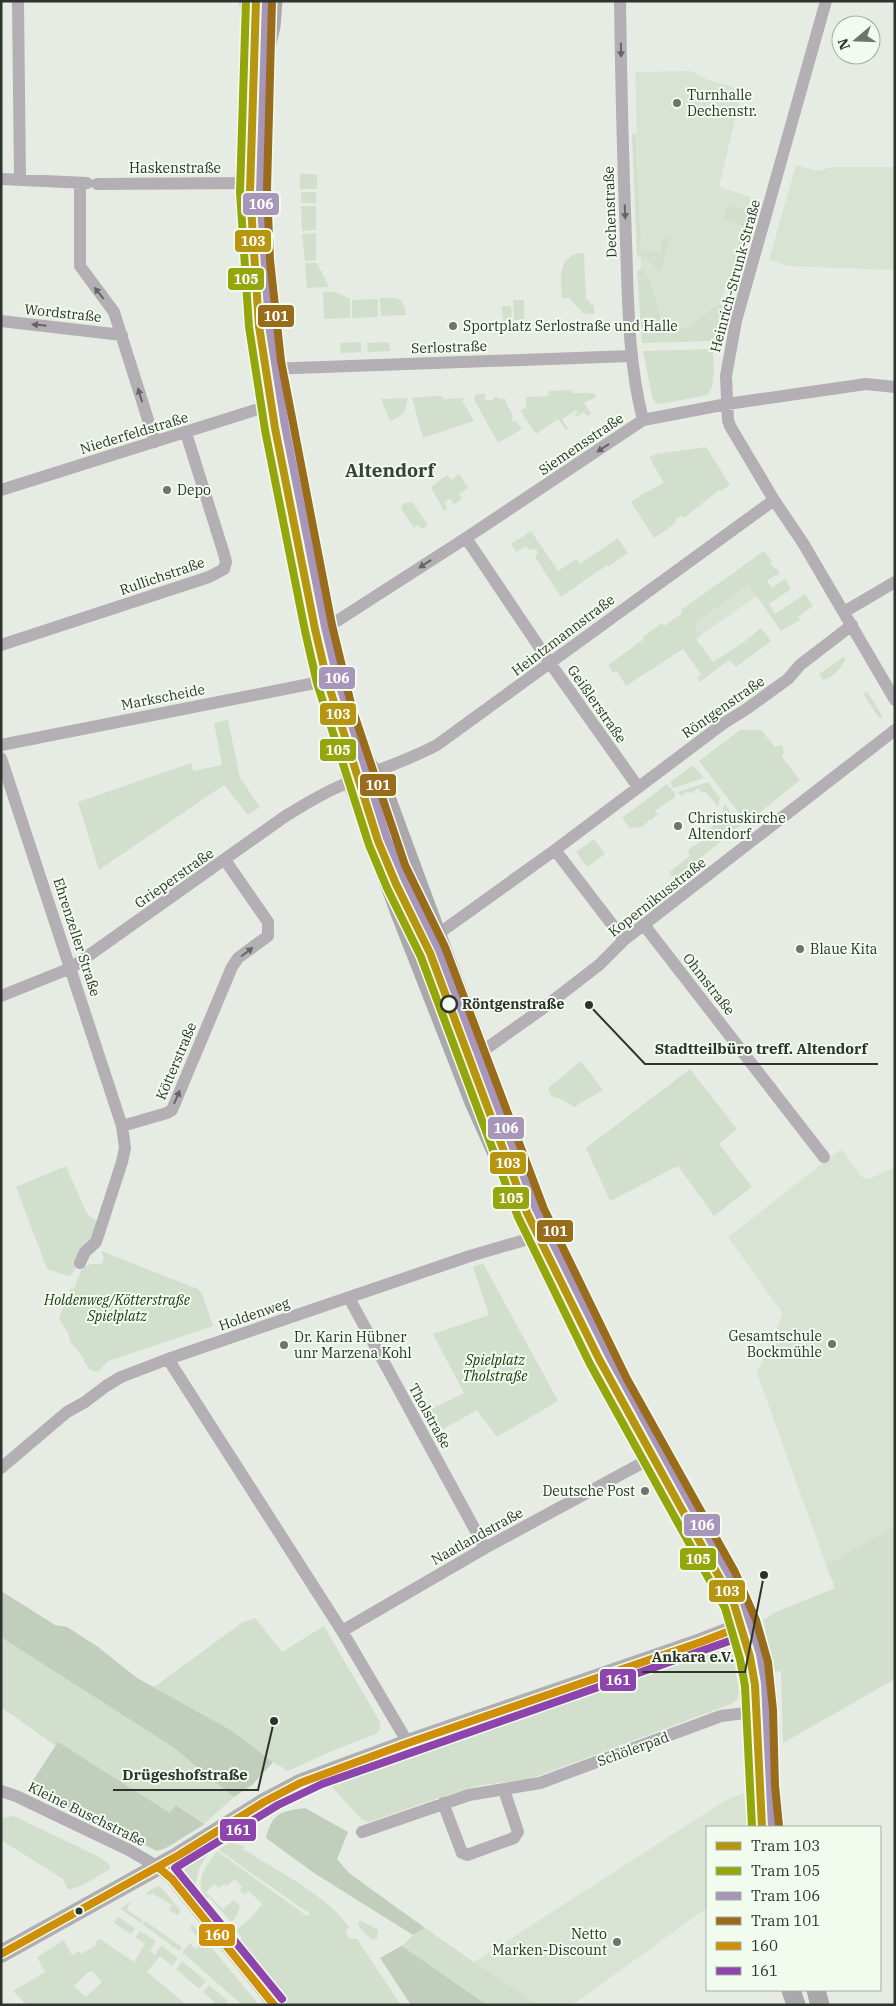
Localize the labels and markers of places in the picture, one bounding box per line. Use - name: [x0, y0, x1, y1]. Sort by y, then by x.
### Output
- place label: Turnhalle Dechenstr.: [687, 86, 757, 120]
- marker: Turnhalle Dechenstr.: [671, 97, 683, 109]
- place label: Sportplatz Serlostraße und Halle: [463, 317, 678, 335]
- marker: Sportplatz Serlostraße und Halle: [447, 320, 459, 332]
- place label: Depo: [177, 481, 211, 499]
- marker: Depo: [161, 484, 173, 496]
- place label: Christuskirche Altendorf: [688, 809, 786, 843]
- marker: Christuskirche Altendorf: [672, 820, 684, 832]
- place label: Blaue Kita: [810, 940, 878, 958]
- marker: Blaue Kita: [794, 943, 806, 955]
- marker: Röntgenstraße: [440, 995, 458, 1013]
- place label: Röntgenstraße: [462, 995, 565, 1013]
- callout: Stadtteilbüro treff. Altendorf: [645, 1034, 878, 1064]
- place label: Gesamtschule Bockmühle: [728, 1327, 822, 1361]
- place label: Dr. Karin Hübner unr Marzena Kohl: [294, 1328, 412, 1362]
- marker: Gesamtschule Bockmühle: [826, 1338, 838, 1350]
- marker: Dr. Karin Hübner unr Marzena Kohl: [278, 1339, 290, 1351]
- place label: Deutsche Post: [542, 1482, 635, 1500]
- marker: Deutsche Post: [639, 1485, 651, 1497]
- callout: Ankara e.V.: [642, 1642, 745, 1672]
- callout: Drügeshofstraße: [113, 1760, 258, 1790]
- unlabelled marker: [74, 1906, 84, 1916]
- place label: Netto Marken-Discount: [492, 1925, 607, 1959]
- marker: Netto Marken-Discount: [611, 1936, 623, 1948]

